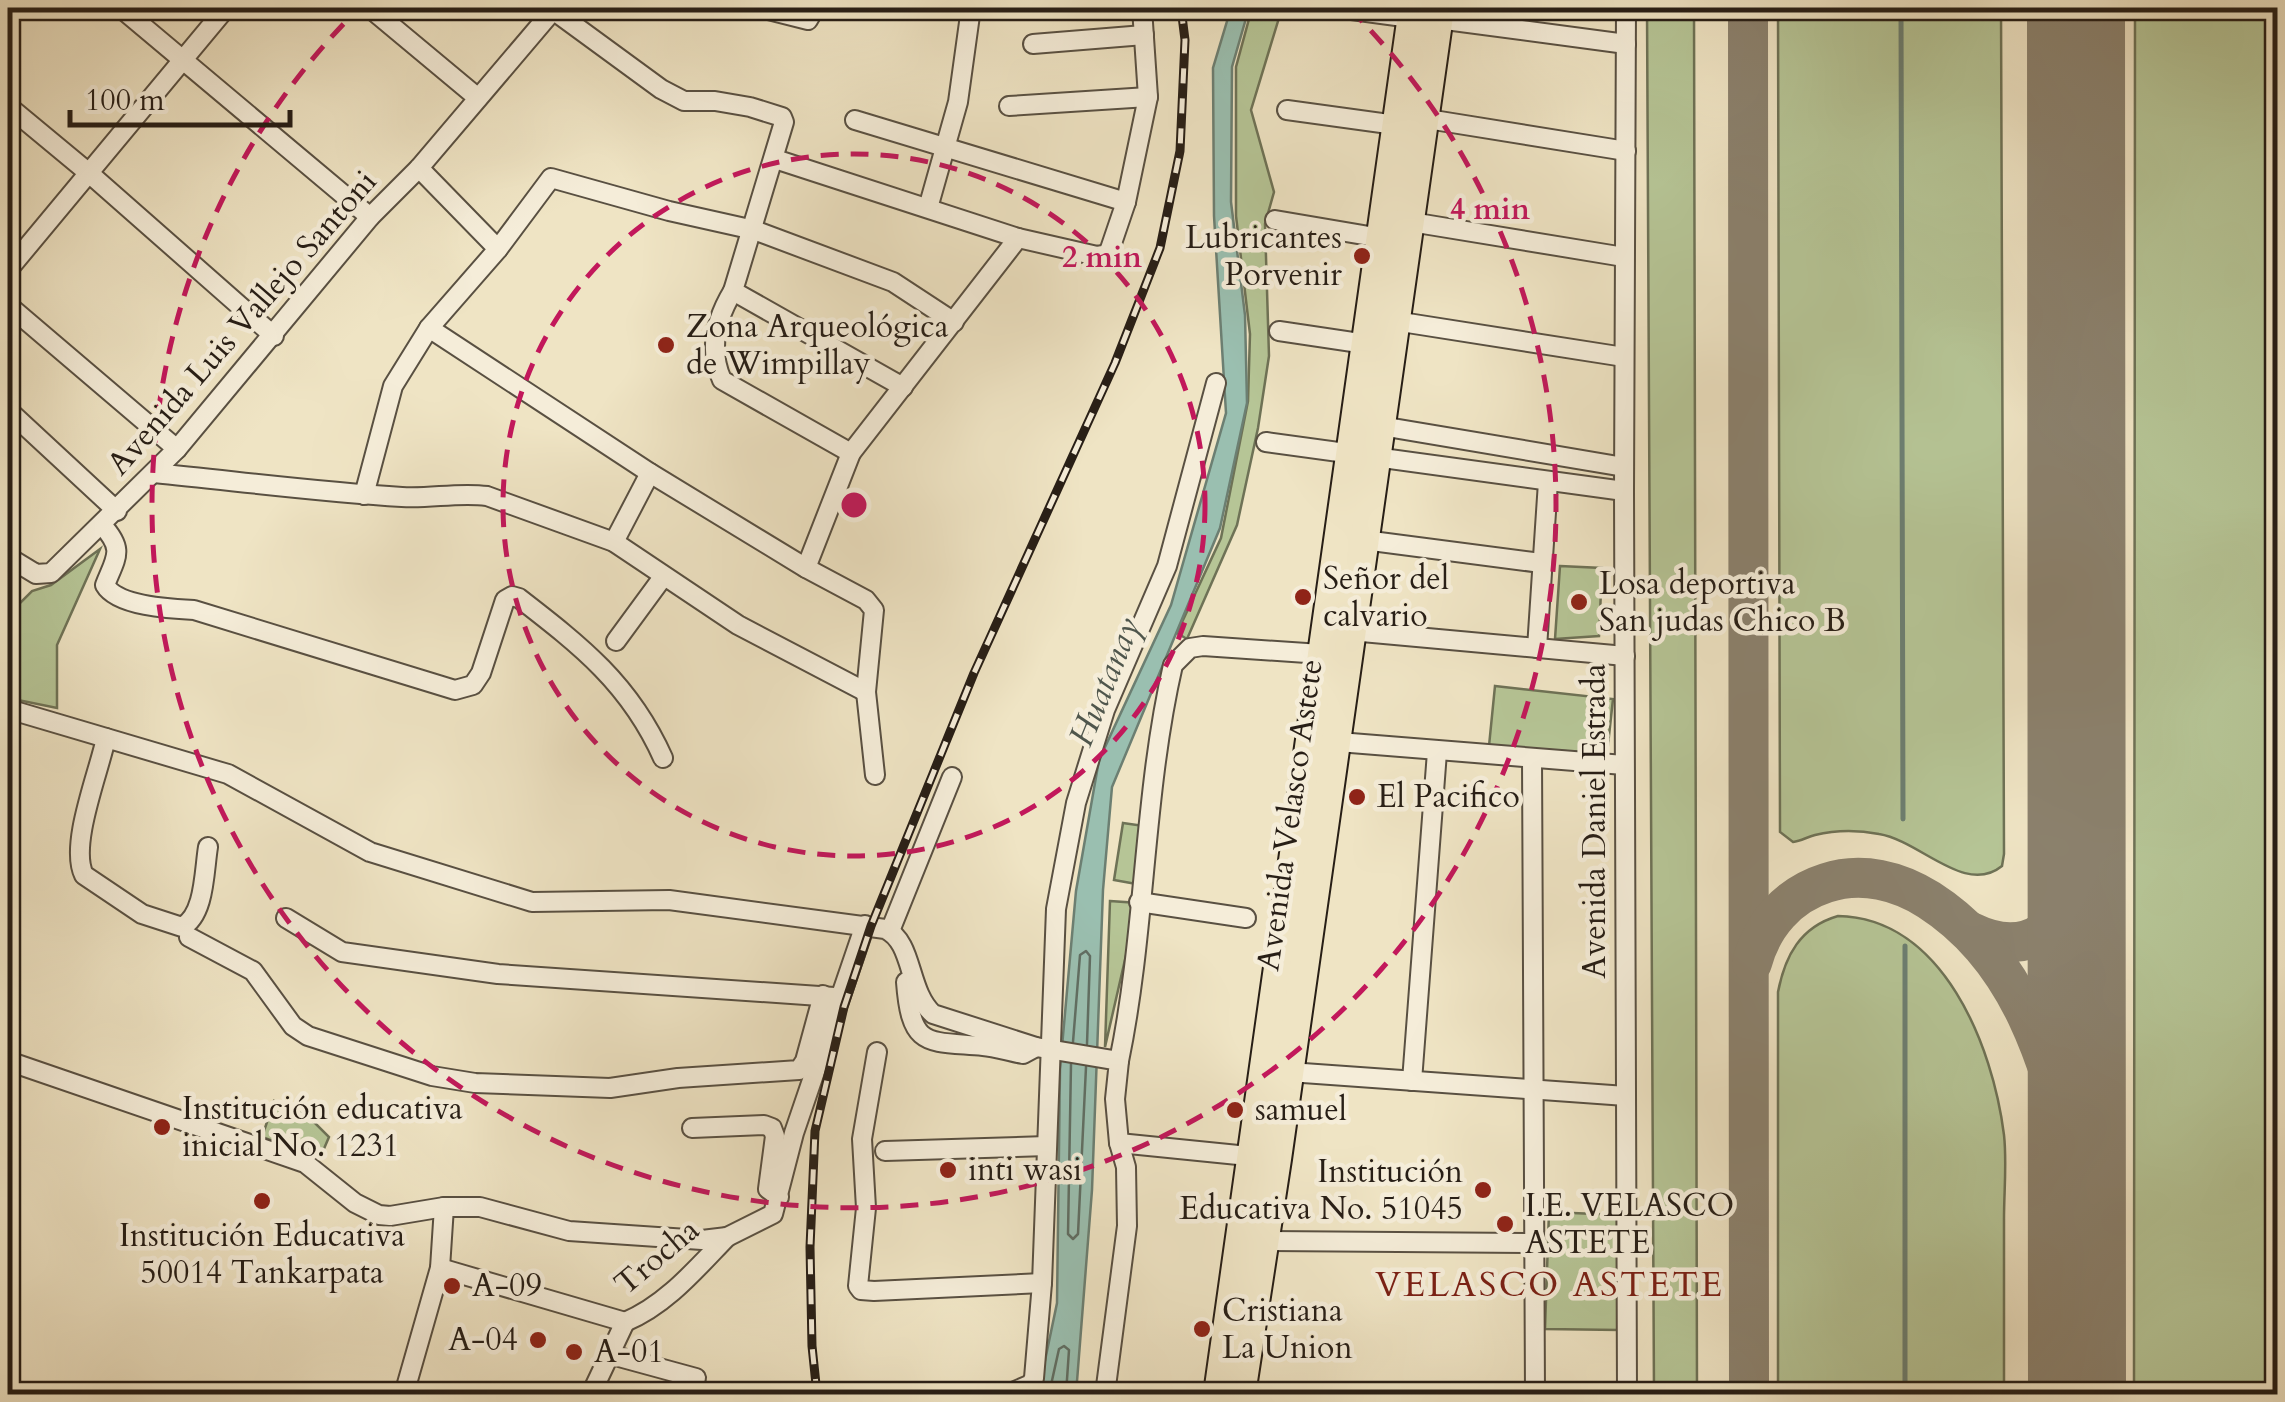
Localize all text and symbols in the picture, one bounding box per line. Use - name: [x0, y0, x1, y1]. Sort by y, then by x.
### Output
- scale bar: [70, 65, 290, 127]
- text: 100 m: [85, 80, 165, 121]
- street label: Avenida Luis Vallejo Santoni: [97, 161, 387, 485]
- text: 4 min: [1450, 189, 1530, 230]
- place label: Lubricantes Porvenir: [1185, 216, 1342, 297]
- text: 2 min: [1062, 237, 1142, 278]
- marker: Lubricantes Porvenir: [1351, 245, 1373, 267]
- place label: Zona Arqueológica de Wimpillay: [686, 305, 949, 386]
- marker: Zona Arqueológica de Wimpillay: [655, 334, 677, 356]
- centre of rings: [836, 487, 872, 523]
- place label: Señor del calvario: [1323, 557, 1449, 638]
- place label: Losa deportiva San judas Chico B: [1599, 562, 1846, 643]
- marker: Señor del calvario: [1292, 586, 1314, 608]
- marker: Losa deportiva San judas Chico B: [1568, 591, 1590, 613]
- water label: Huatanay: [1057, 610, 1153, 754]
- street label: Avenida Velasco Astete: [1246, 656, 1334, 974]
- street label: Avenida Daniel Estrada: [1573, 663, 1617, 979]
- place label: El Pacifico: [1377, 775, 1520, 819]
- marker: El Pacifico: [1346, 786, 1368, 808]
- place label: Institución educativa inicial No. 1231: [182, 1087, 463, 1168]
- place label: samuel: [1255, 1088, 1347, 1132]
- marker: samuel: [1224, 1099, 1246, 1121]
- marker: Institución educativa inicial No. 1231: [151, 1116, 173, 1138]
- place label: inti wasi: [968, 1148, 1082, 1192]
- place label: Institución Educativa No. 51045: [1179, 1150, 1463, 1231]
- marker: inti wasi: [937, 1159, 959, 1181]
- marker: Institución Educativa No. 51045: [1472, 1179, 1494, 1201]
- place label: I.E. VELASCO ASTETE: [1525, 1184, 1734, 1265]
- marker: Institución Educativa 50014 Tankarpata: [251, 1190, 273, 1212]
- street label: Trocha: [605, 1208, 709, 1305]
- marker: I.E. VELASCO ASTETE: [1494, 1213, 1516, 1235]
- place label: Institución Educativa 50014 Tankarpata: [119, 1214, 405, 1295]
- district label: VELASCO ASTETE: [1375, 1261, 1725, 1309]
- place label: A-09: [472, 1264, 542, 1308]
- marker: A-09: [441, 1275, 463, 1297]
- place label: Cristiana La Union: [1222, 1289, 1353, 1370]
- place label: A-04: [448, 1318, 518, 1362]
- marker: Cristiana La Union: [1191, 1318, 1213, 1340]
- marker: A-04: [527, 1329, 549, 1351]
- place label: A-01: [594, 1330, 664, 1374]
- marker: A-01: [563, 1341, 585, 1363]

